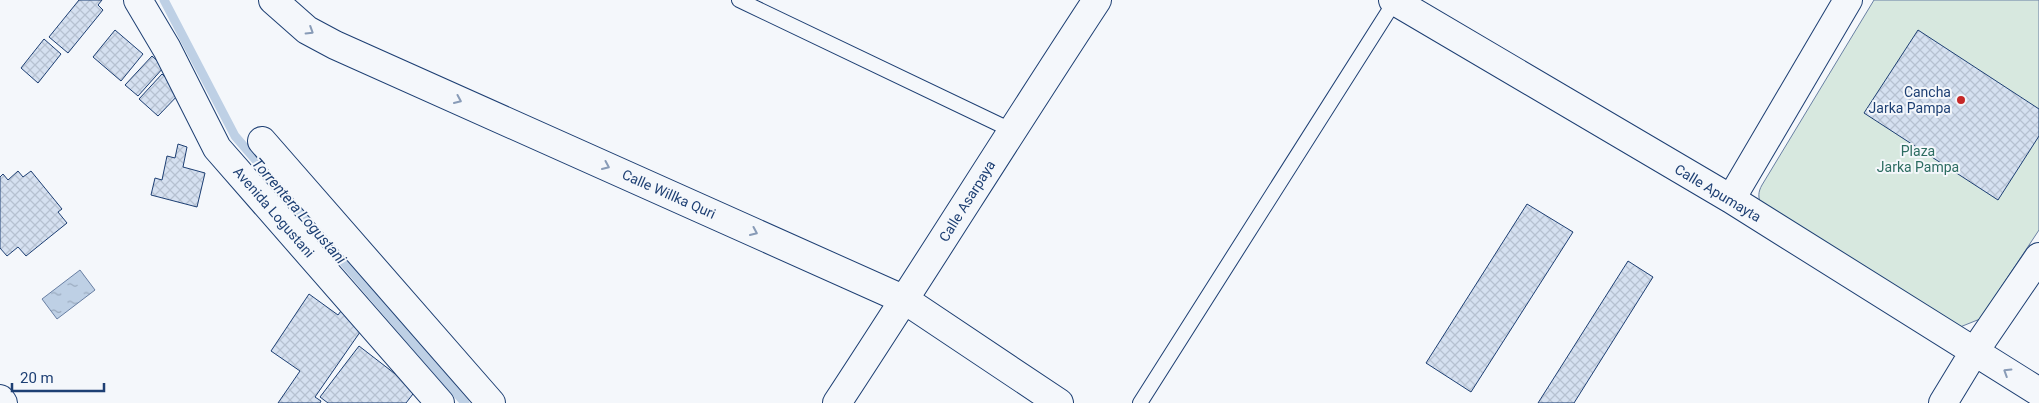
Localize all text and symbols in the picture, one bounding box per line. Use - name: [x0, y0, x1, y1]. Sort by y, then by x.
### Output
- one-way arrow: [305, 25, 314, 34]
- place label: Cancha Jarka Pampa: [1869, 84, 1951, 116]
- one-way arrow: [453, 93, 462, 104]
- marker: Cancha Jarka Pampa: [1955, 94, 1967, 106]
- park label: Plaza Jarka Pampa: [1877, 143, 1959, 175]
- water label: Torrentera Logustani: [248, 154, 350, 268]
- street label: Calle Asarpaya: [936, 157, 998, 245]
- one-way arrow: [601, 159, 610, 170]
- street label: Calle Apumayta: [1672, 161, 1764, 225]
- street label: Avenida Logustani: [230, 163, 318, 261]
- street label: Calle Willka Quri: [620, 166, 718, 222]
- one-way arrow: [749, 226, 758, 237]
- scale bar: [12, 360, 105, 392]
- text: 20 m: [20, 369, 54, 387]
- one-way arrow: [2003, 369, 2012, 379]

